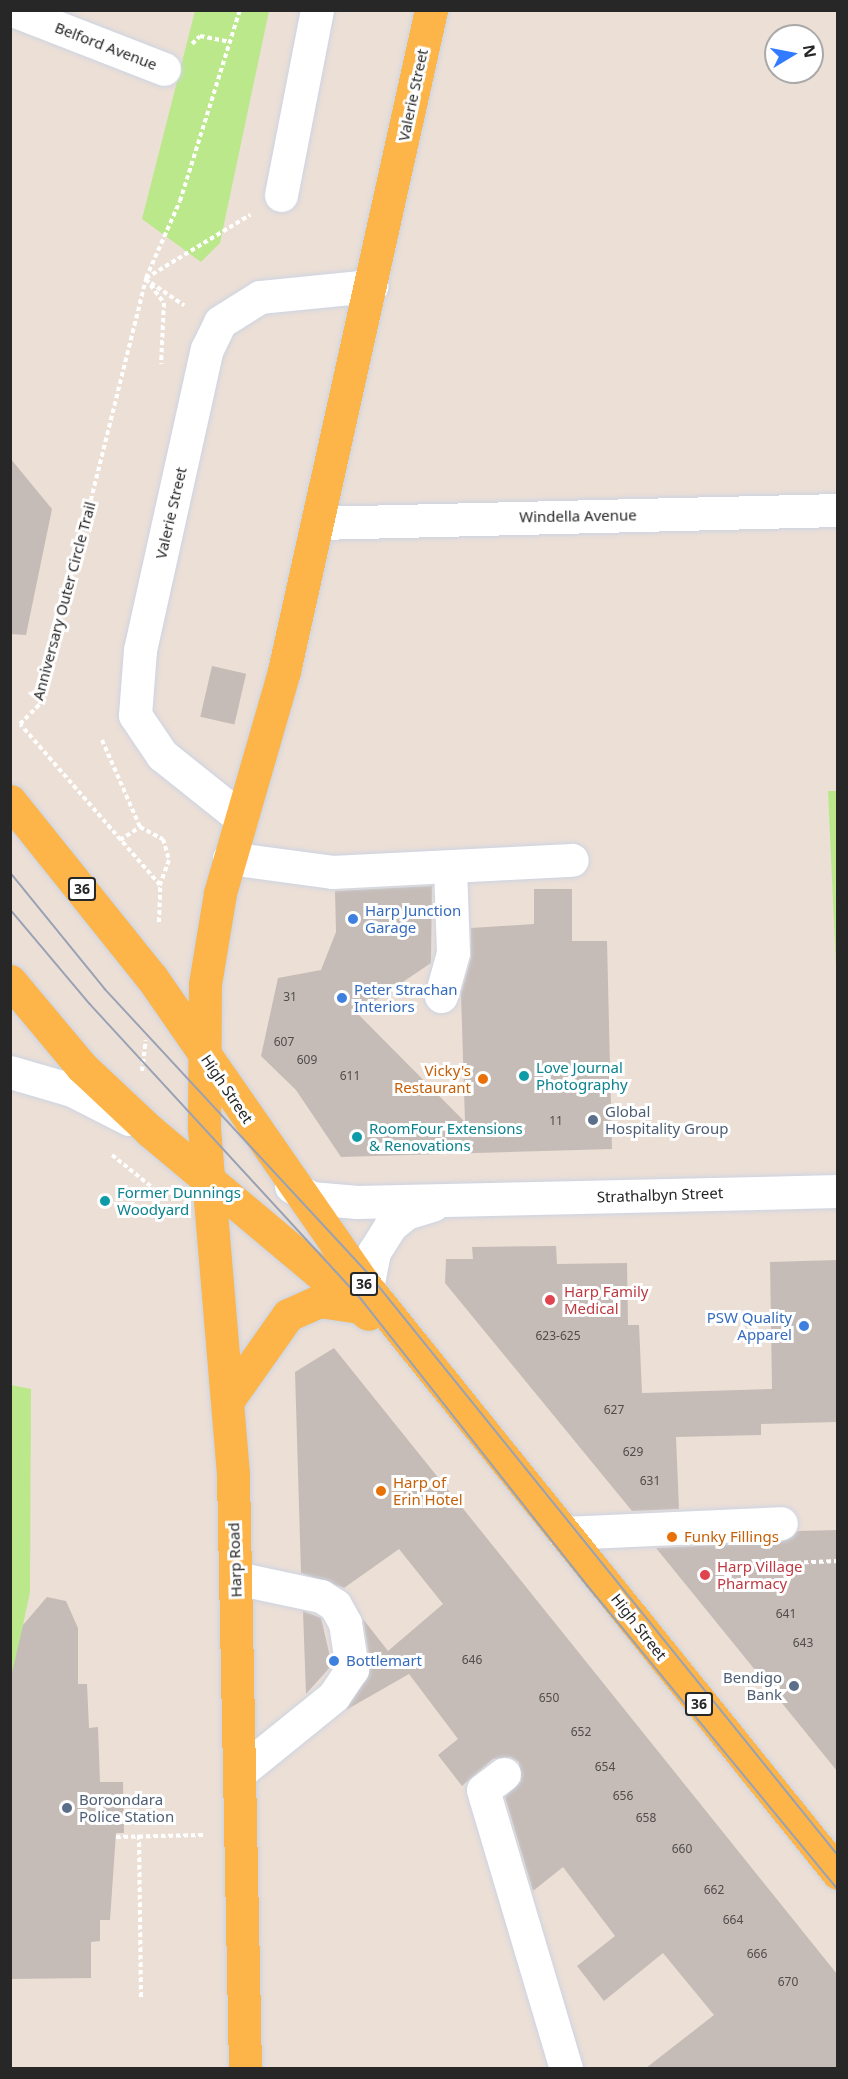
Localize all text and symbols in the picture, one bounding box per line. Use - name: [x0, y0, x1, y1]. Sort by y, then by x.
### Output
- street label: Belford Avenue: [52, 18, 160, 74]
- north arrow: [764, 24, 824, 84]
- text: N: [798, 43, 822, 60]
- street label: Valerie Street: [394, 47, 432, 143]
- street label: Valerie Street: [152, 465, 190, 561]
- street label: Anniversary Outer Circle Trail: [29, 500, 99, 702]
- street label: Windella Avenue: [519, 506, 637, 526]
- road number: 36: [67, 878, 97, 900]
- place label: Harp Junction Garage: [365, 901, 461, 936]
- marker: Harp Junction Garage: [346, 912, 360, 926]
- place label: Peter Strachan Interiors: [354, 980, 458, 1015]
- house number: 31: [283, 990, 297, 1004]
- marker: Peter Strachan Interiors: [335, 991, 349, 1005]
- house number: 607: [274, 1035, 294, 1049]
- street label: High Street: [197, 1051, 257, 1127]
- house number: 609: [297, 1053, 317, 1067]
- place label: Love Journal Photography: [536, 1058, 628, 1093]
- place label: Vicky's Restaurant: [394, 1061, 471, 1096]
- house number: 611: [340, 1069, 360, 1083]
- marker: Love Journal Photography: [517, 1069, 531, 1083]
- marker: Vicky's Restaurant: [476, 1072, 490, 1086]
- place label: Global Hospitality Group: [605, 1102, 728, 1137]
- marker: Global Hospitality Group: [586, 1113, 600, 1127]
- house number: 11: [549, 1114, 563, 1128]
- place label: RoomFour Extensions & Renovations: [369, 1119, 523, 1154]
- marker: RoomFour Extensions & Renovations: [350, 1130, 364, 1144]
- place label: Former Dunnings Woodyard: [117, 1183, 241, 1218]
- street label: Strathalbyn Street: [596, 1184, 724, 1206]
- marker: Former Dunnings Woodyard: [98, 1194, 112, 1208]
- road number: 36: [349, 1273, 379, 1295]
- place label: Harp Family Medical: [564, 1282, 648, 1317]
- marker: Harp Family Medical: [541, 1291, 559, 1309]
- place label: PSW Quality Apparel: [707, 1308, 792, 1343]
- marker: PSW Quality Apparel: [797, 1319, 811, 1333]
- house number: 623-625: [535, 1329, 581, 1343]
- house number: 627: [604, 1403, 624, 1417]
- house number: 629: [623, 1445, 643, 1459]
- place label: Harp of Erin Hotel: [393, 1473, 463, 1508]
- house number: 631: [640, 1474, 660, 1488]
- marker: Harp of Erin Hotel: [374, 1484, 388, 1498]
- street label: Harp Road: [225, 1522, 245, 1598]
- place label: Funky Fillings: [684, 1528, 779, 1546]
- marker: Funky Fillings: [665, 1530, 679, 1544]
- place label: Harp Village Pharmacy: [717, 1557, 803, 1592]
- marker: Harp Village Pharmacy: [698, 1568, 712, 1582]
- street label: High Street: [608, 1590, 670, 1664]
- house number: 641: [776, 1607, 796, 1621]
- house number: 643: [793, 1636, 813, 1650]
- place label: Bottlemart: [346, 1652, 422, 1670]
- house number: 646: [462, 1653, 482, 1667]
- marker: Bottlemart: [327, 1654, 341, 1668]
- place label: Bendigo Bank: [723, 1668, 782, 1703]
- marker: Bendigo Bank: [787, 1679, 801, 1693]
- house number: 650: [539, 1691, 559, 1705]
- road number: 36: [684, 1693, 714, 1715]
- house number: 652: [571, 1725, 591, 1739]
- house number: 654: [595, 1760, 615, 1774]
- house number: 656: [613, 1789, 633, 1803]
- place label: Boroondara Police Station: [79, 1790, 174, 1825]
- marker: Boroondara Police Station: [60, 1801, 74, 1815]
- house number: 658: [636, 1811, 656, 1825]
- house number: 660: [672, 1842, 692, 1856]
- house number: 662: [704, 1883, 724, 1897]
- house number: 664: [723, 1913, 743, 1927]
- house number: 666: [747, 1947, 767, 1961]
- house number: 670: [778, 1975, 798, 1989]

